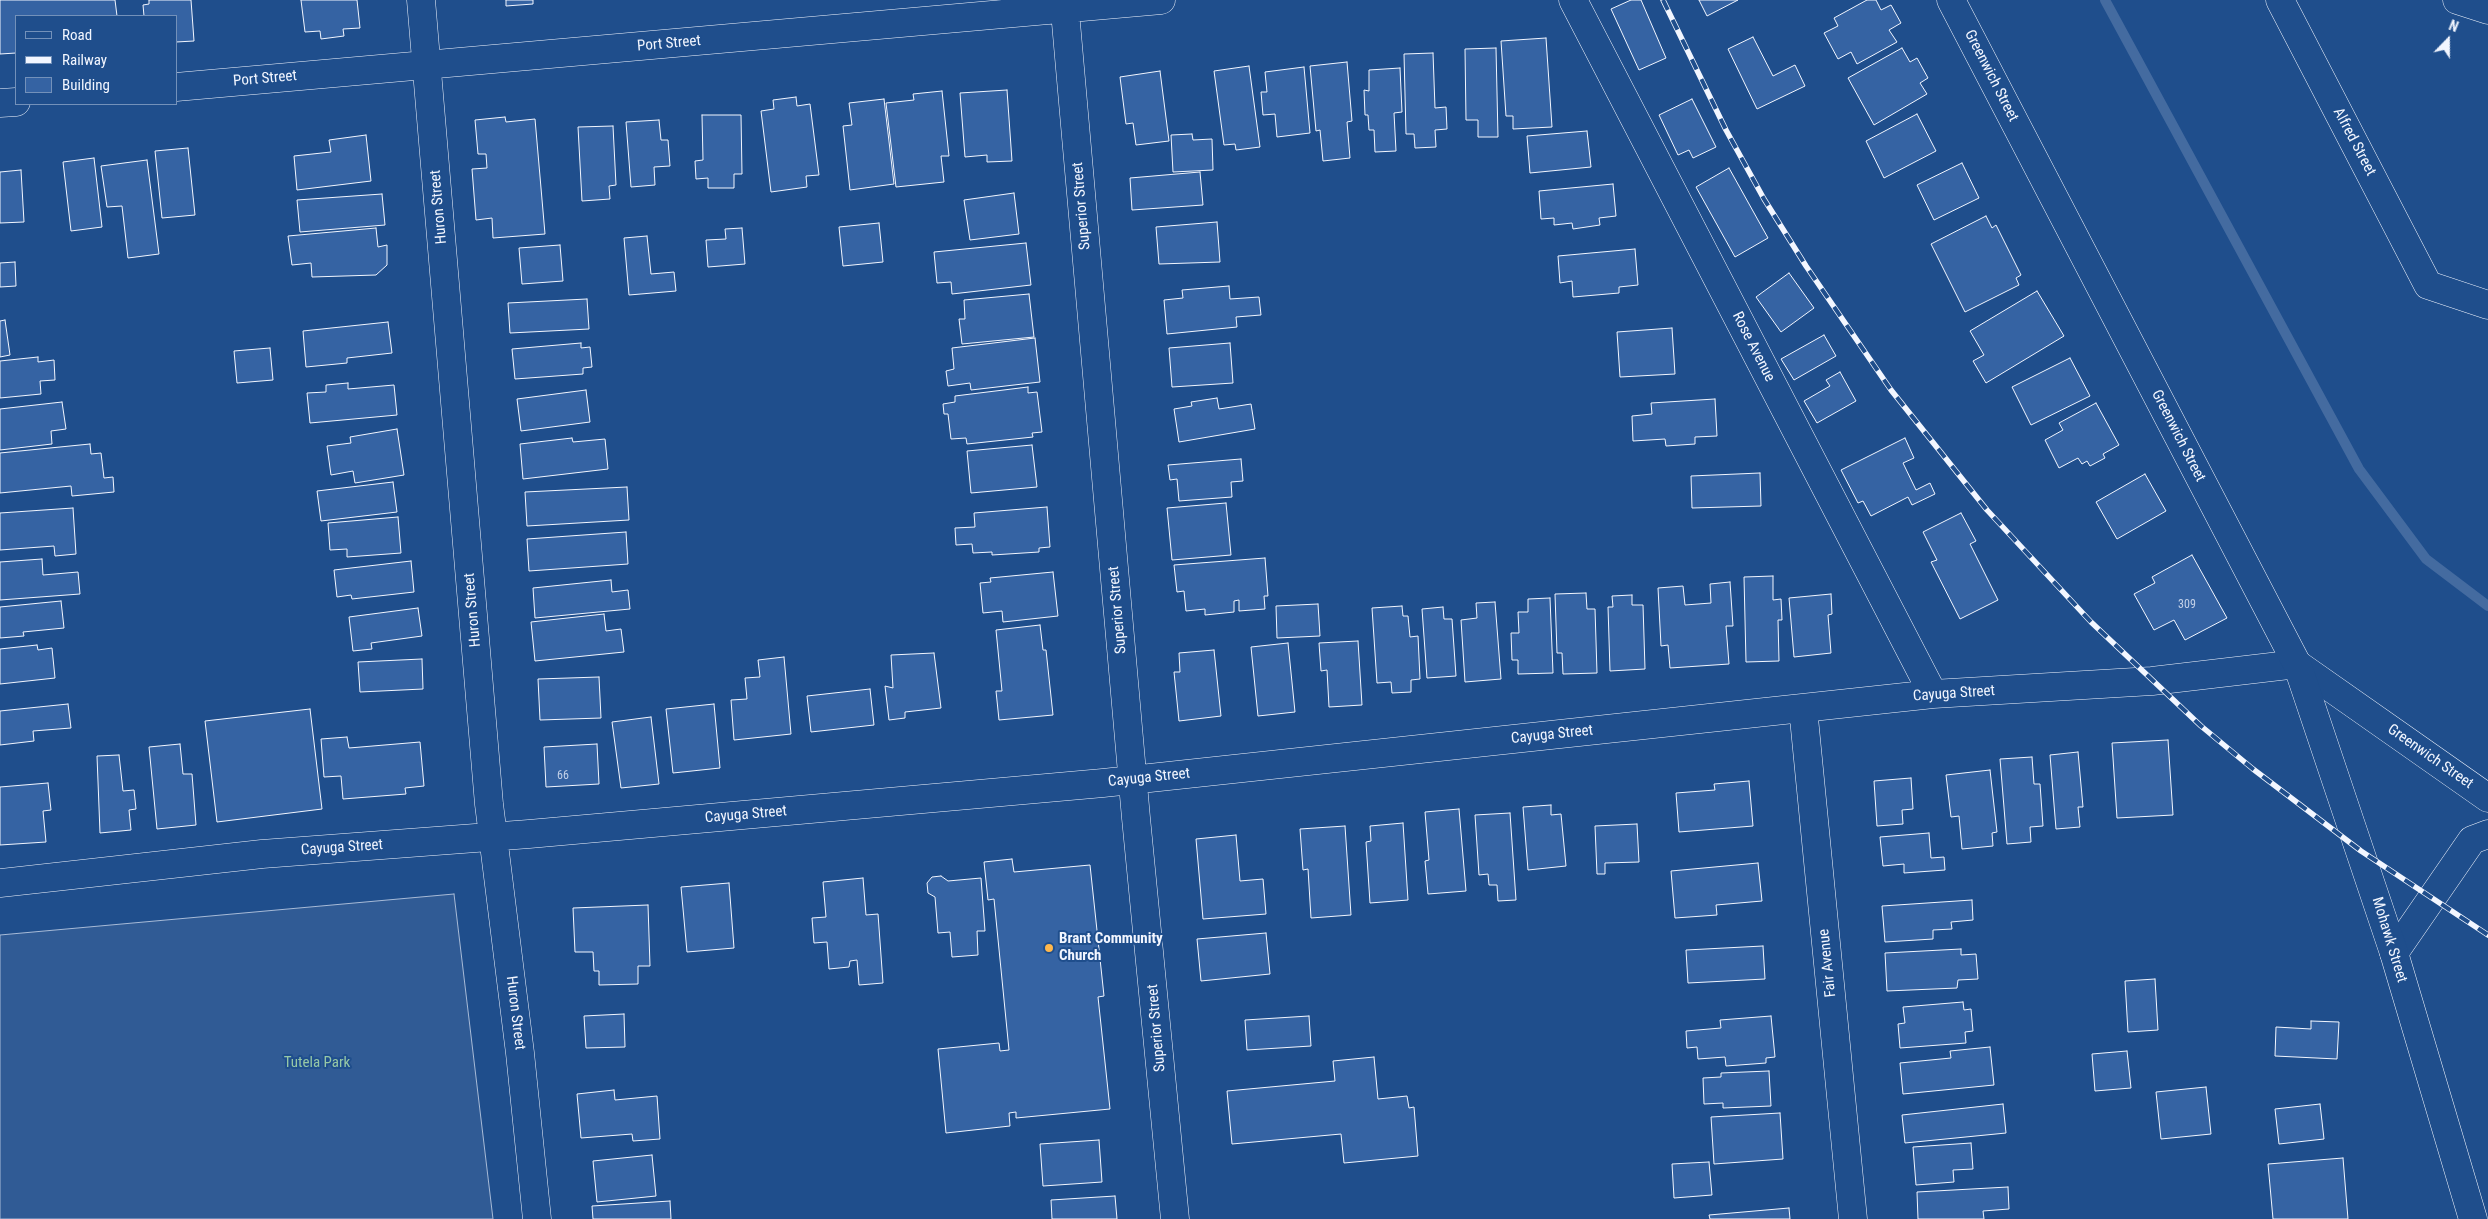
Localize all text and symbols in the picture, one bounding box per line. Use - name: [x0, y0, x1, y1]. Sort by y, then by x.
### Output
- legend: [15, 15, 178, 105]
- north arrow: [2423, 15, 2473, 65]
- text: N: [2447, 17, 2461, 35]
- text: Road: [62, 26, 92, 44]
- street label: Greenwich Street: [1960, 27, 2022, 125]
- street label: Port Street: [636, 32, 702, 56]
- text: Railway: [62, 51, 107, 69]
- street label: Port Street: [232, 67, 298, 91]
- text: Building: [62, 76, 110, 94]
- street label: Alfred Street: [2329, 105, 2379, 179]
- street label: Superior Street: [1069, 161, 1095, 251]
- street label: Huron Street: [427, 169, 451, 245]
- street label: Rose Avenue: [1728, 309, 1778, 385]
- street label: Greenwich Street: [2147, 387, 2209, 485]
- street label: Superior Street: [1105, 565, 1131, 655]
- street label: Huron Street: [461, 572, 485, 648]
- house number: 309: [2178, 598, 2196, 612]
- street label: Cayuga Street: [1912, 682, 1996, 706]
- street label: Greenwich Street: [2384, 721, 2476, 793]
- street label: Cayuga Street: [1510, 722, 1594, 748]
- street label: Cayuga Street: [1107, 765, 1191, 791]
- house number: 66: [557, 769, 569, 783]
- street label: Cayuga Street: [704, 802, 788, 828]
- street label: Cayuga Street: [300, 836, 384, 860]
- street label: Mohawk Street: [2367, 895, 2411, 985]
- street label: Fair Avenue: [1815, 928, 1841, 998]
- place label: Brant Community Church: [1059, 930, 1163, 965]
- marker: Brant Community Church: [1043, 942, 1055, 954]
- street label: Huron Street: [502, 975, 528, 1051]
- street label: Superior Street: [1144, 983, 1170, 1073]
- park label: Tutela Park: [284, 1054, 350, 1072]

